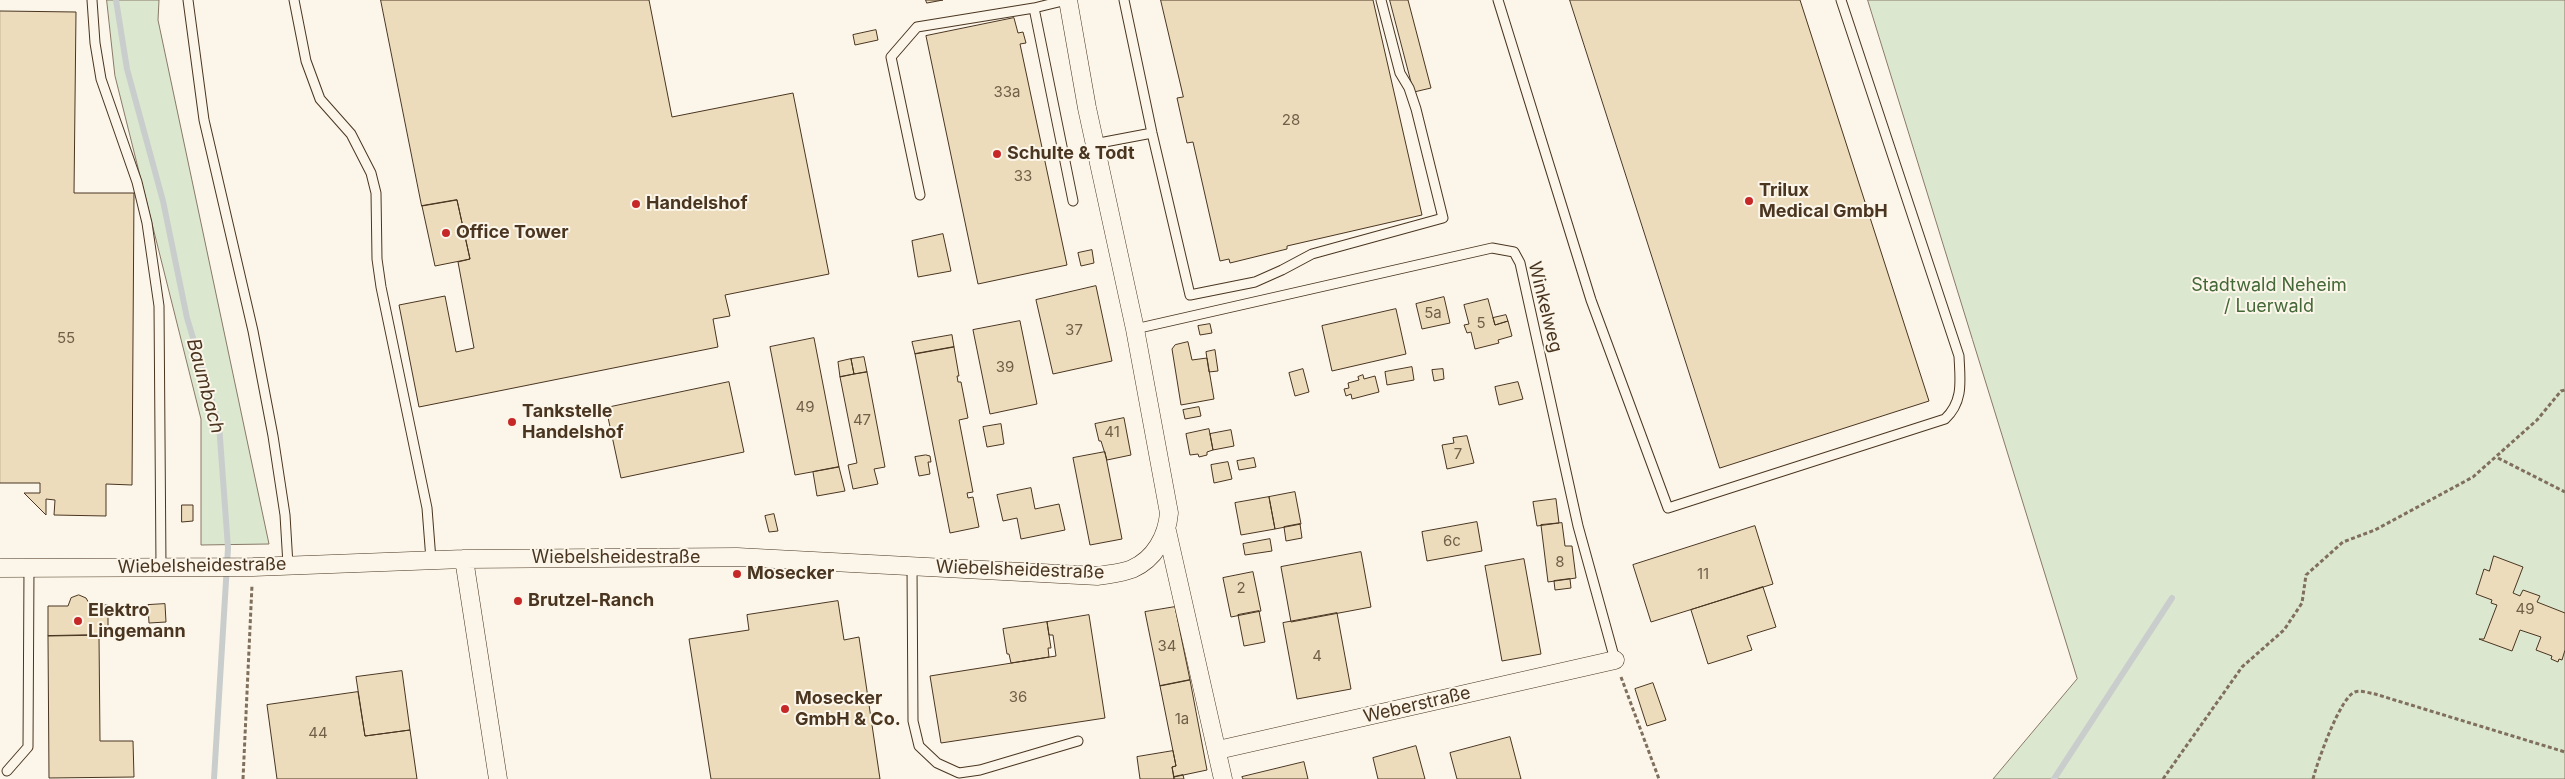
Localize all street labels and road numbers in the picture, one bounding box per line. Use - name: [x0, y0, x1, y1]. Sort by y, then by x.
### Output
- street label: Winkelweg: [1523, 259, 1567, 355]
- street label: Wiebelsheidestraße: [532, 547, 700, 569]
- street label: Wiebelsheidestraße: [117, 554, 287, 578]
- street label: Wiebelsheidestraße: [935, 556, 1105, 584]
- street label: Weberstraße: [1361, 682, 1473, 728]

